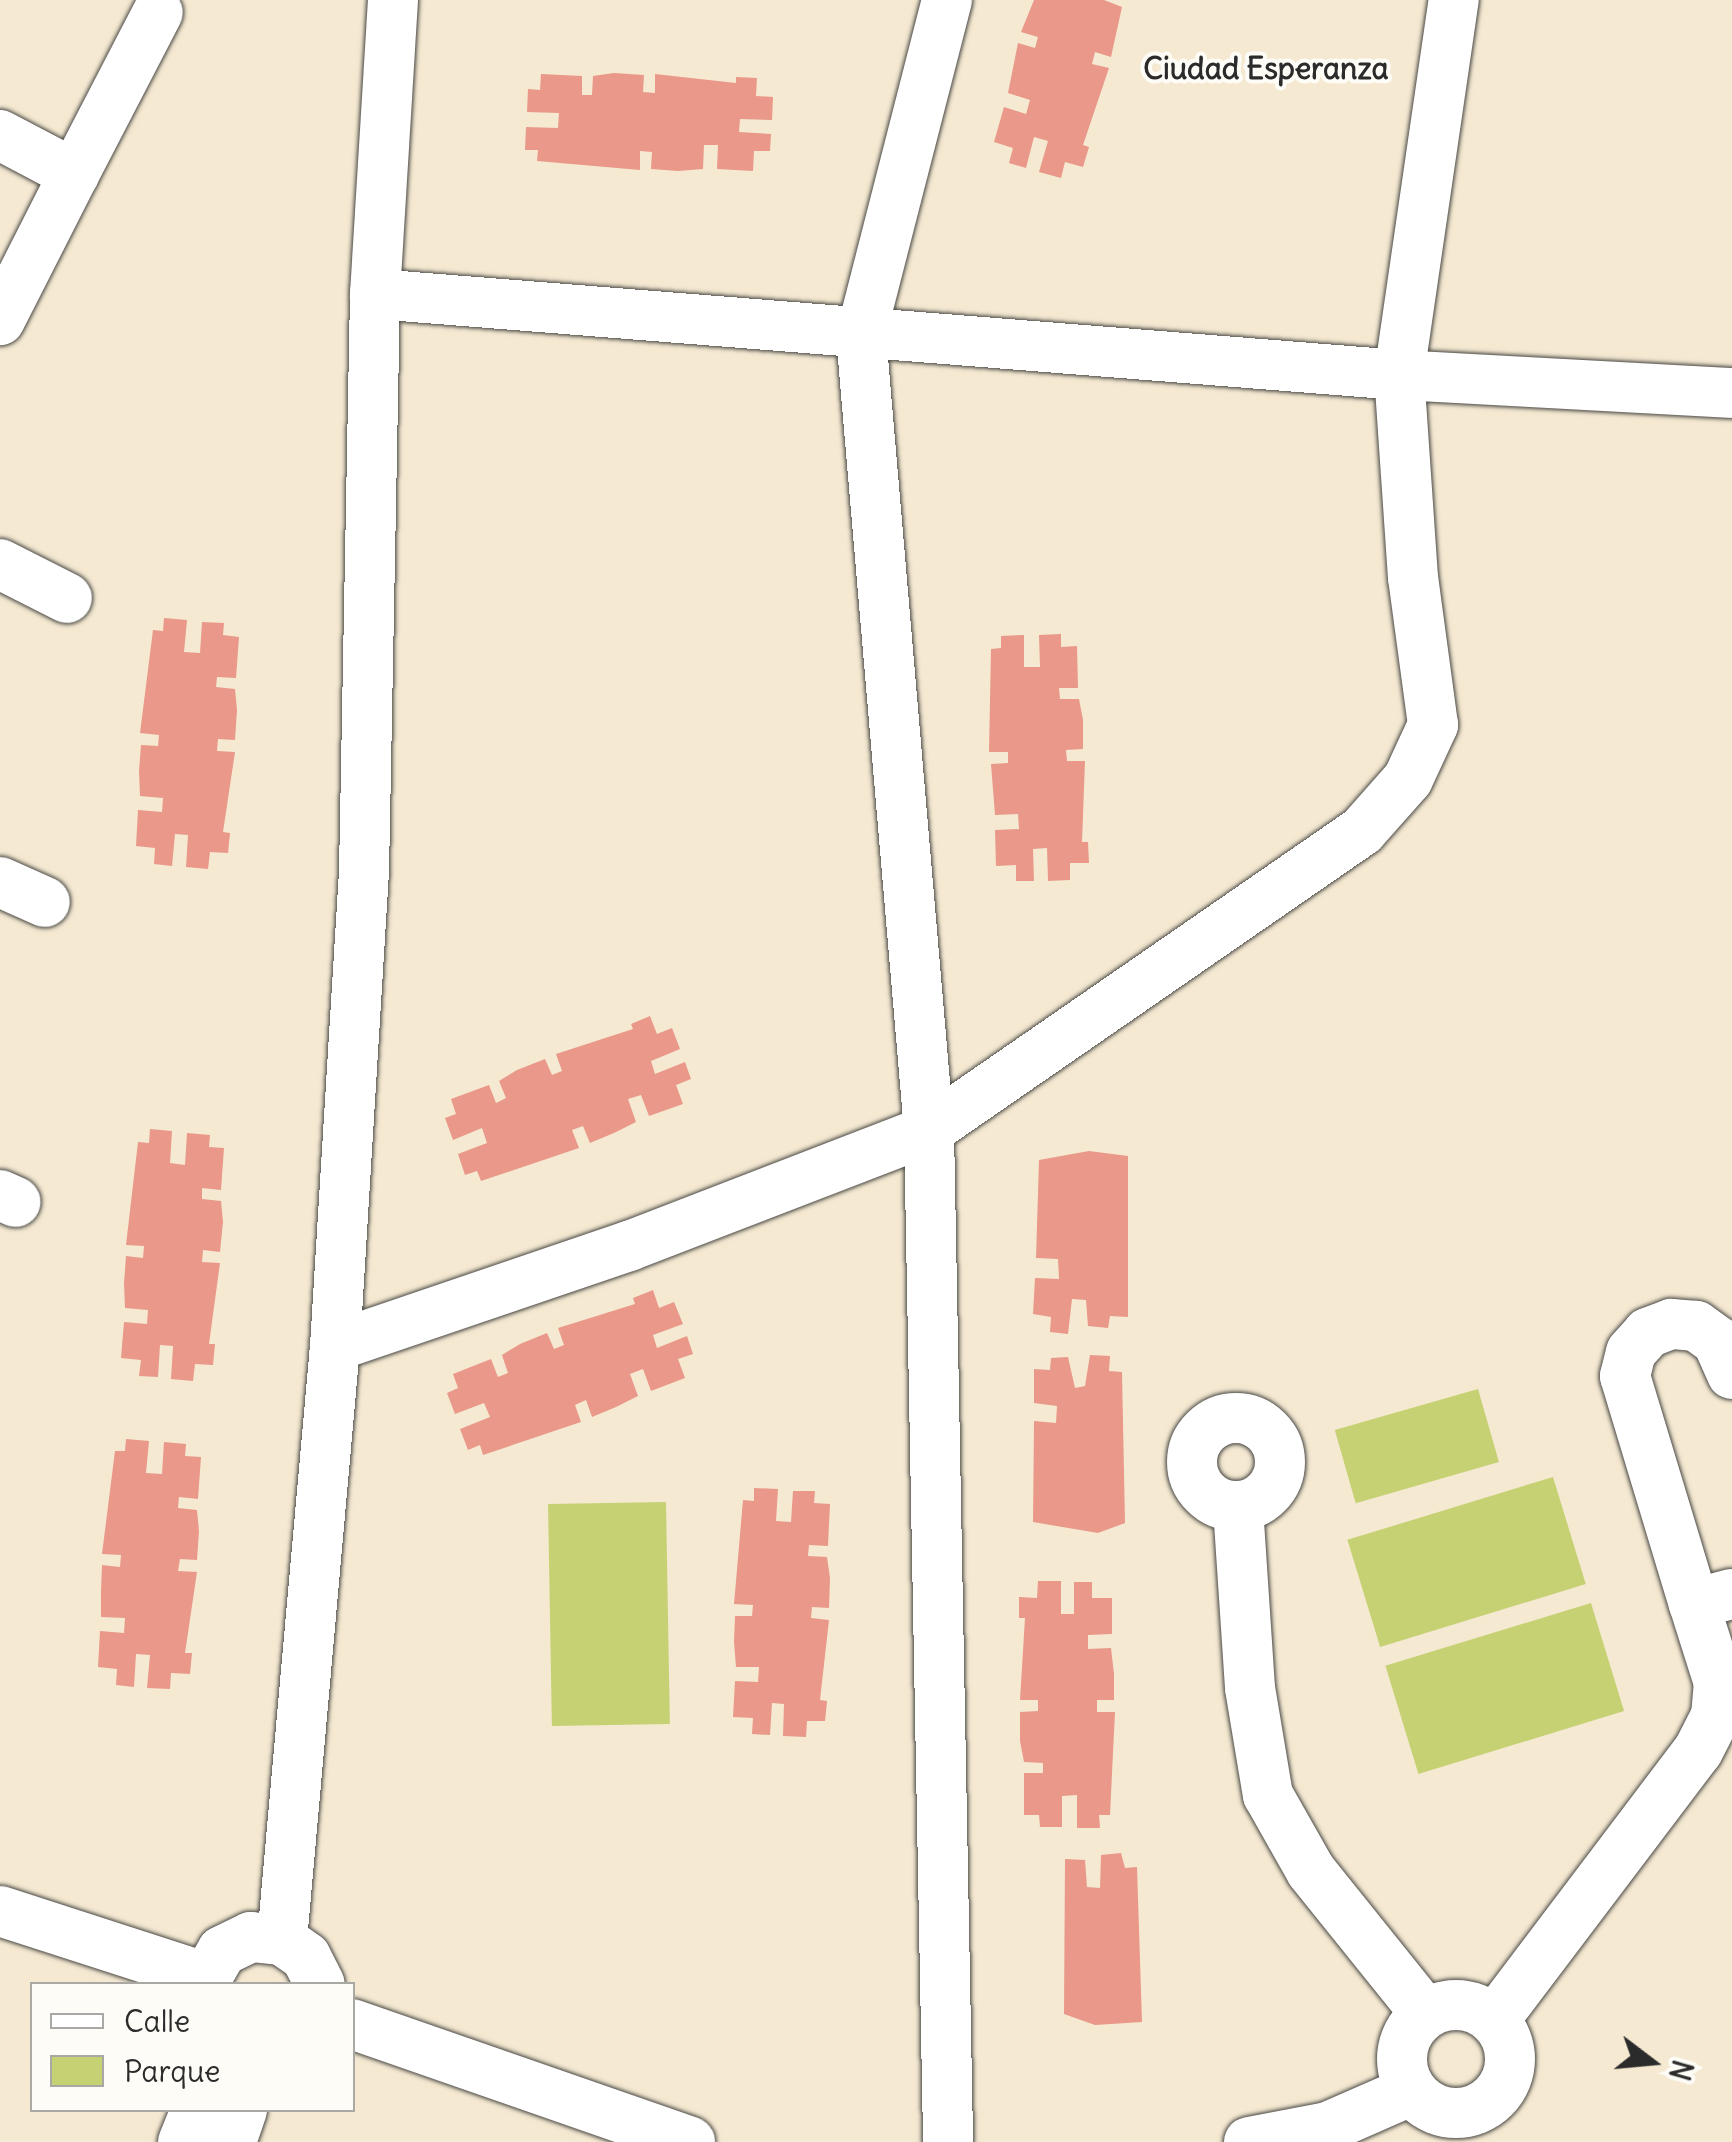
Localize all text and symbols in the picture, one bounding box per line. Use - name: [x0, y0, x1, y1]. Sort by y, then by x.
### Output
- district label: Ciudad Esperanza: [1143, 50, 1389, 86]
- legend: [30, 1982, 355, 2112]
- text: Calle: [124, 2002, 190, 2040]
- north arrow: [1602, 2012, 1702, 2112]
- text: Parque: [124, 2052, 220, 2090]
- text: N: [1661, 2056, 1701, 2085]

